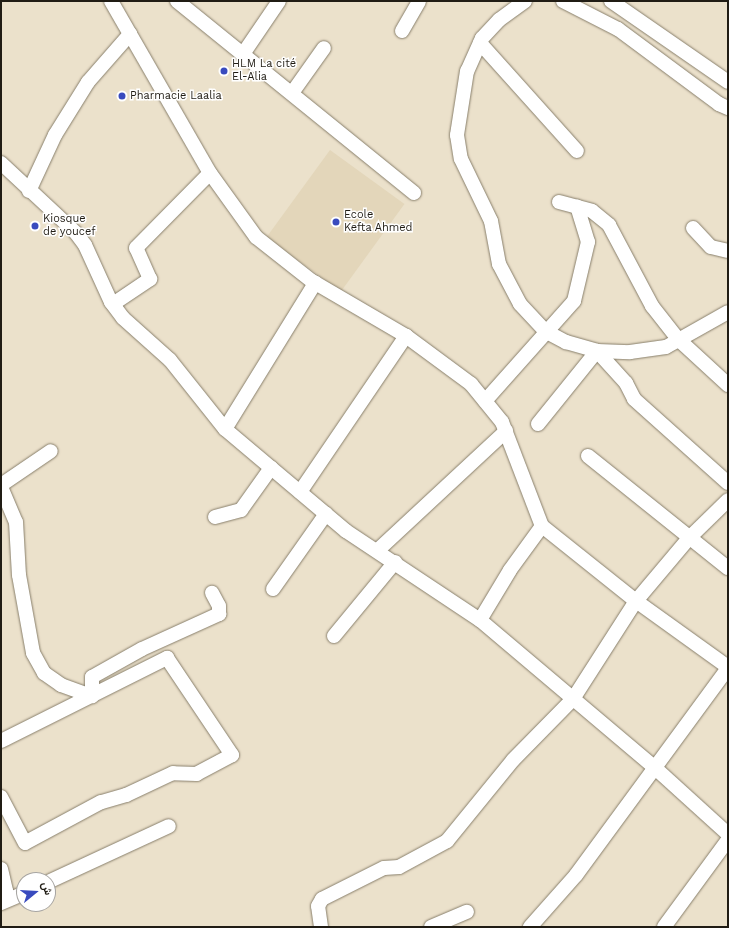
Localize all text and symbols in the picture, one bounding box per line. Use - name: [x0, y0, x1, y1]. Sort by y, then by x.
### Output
- place label: HLM La cité El-Alia: [232, 58, 296, 84]
- marker: HLM La cité El-Alia: [219, 66, 229, 76]
- place label: Pharmacie Laalia: [130, 89, 222, 103]
- marker: Pharmacie Laalia: [117, 91, 127, 101]
- place label: Ecole Kefta Ahmed: [344, 209, 413, 235]
- place label: Kiosque de youcef: [43, 213, 96, 239]
- marker: Ecole Kefta Ahmed: [331, 217, 341, 227]
- marker: Kiosque de youcef: [30, 221, 40, 231]
- north arrow: [16, 872, 56, 912]
- text: ش: [39, 880, 55, 897]

